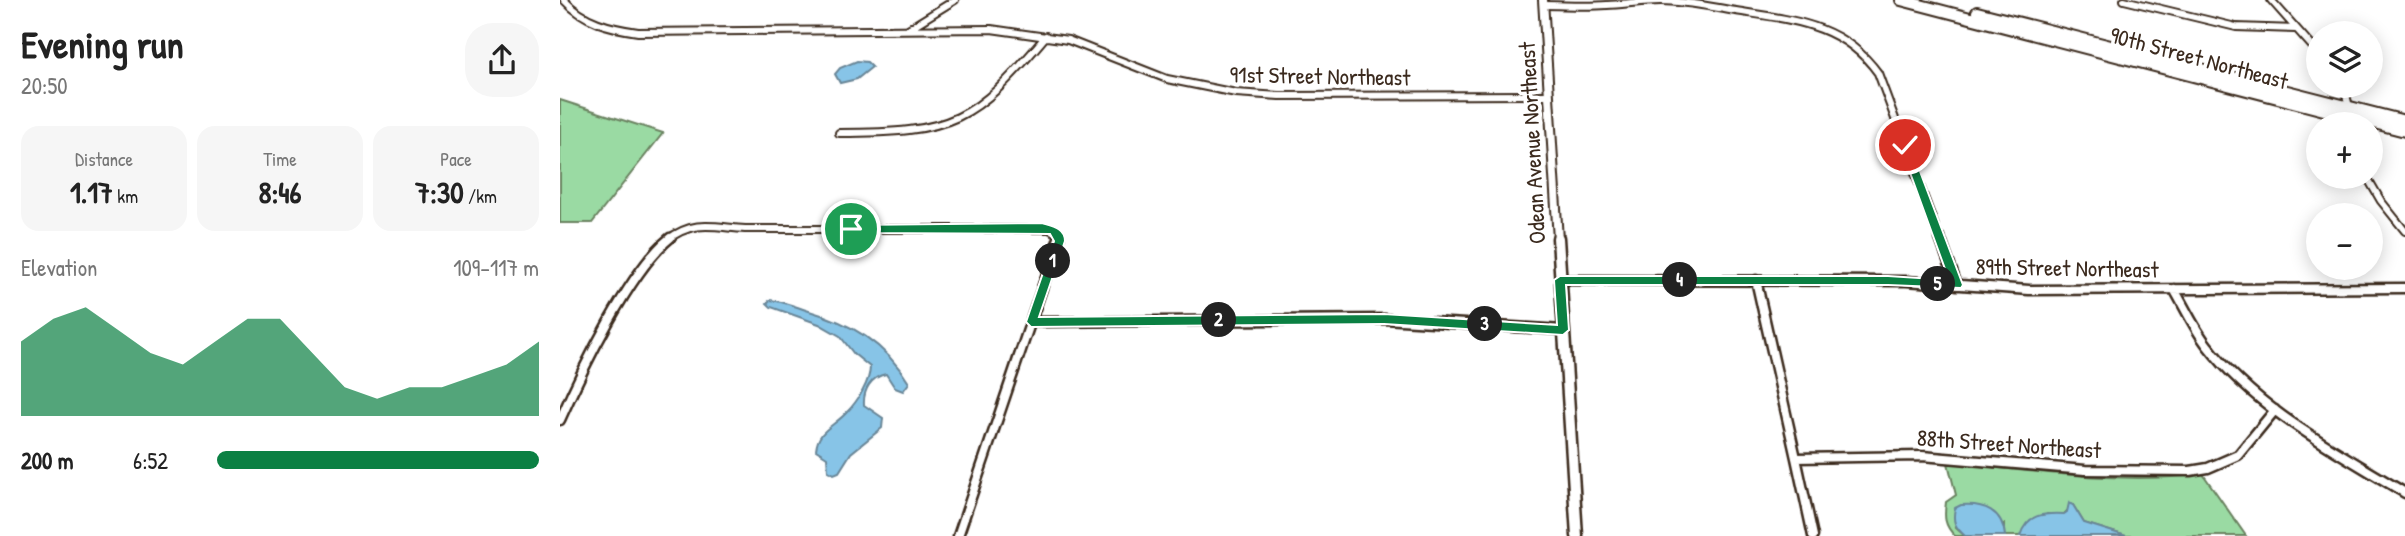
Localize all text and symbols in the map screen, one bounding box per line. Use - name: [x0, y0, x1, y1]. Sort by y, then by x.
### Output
- text: Evening run: [21, 18, 184, 70]
- street label: 90th Street Northeast: [2107, 19, 2293, 96]
- map controls: [2306, 21, 2383, 280]
- button: layers: [2306, 21, 2383, 98]
- button: share: [465, 23, 539, 97]
- street label: Odean Avenue Northeast: [1511, 40, 1552, 245]
- street label: 91st Street Northeast: [1229, 58, 1412, 93]
- text: 20:50: [21, 70, 67, 101]
- button: +: [2306, 112, 2383, 189]
- pin: [1875, 115, 1935, 175]
- icon: check: [1886, 126, 1924, 164]
- text: Distance: [75, 146, 133, 172]
- text: Time: [263, 146, 297, 172]
- text: Pace: [440, 146, 472, 172]
- text: 1.17: [70, 172, 113, 212]
- text: 8:46: [258, 172, 302, 212]
- text: 7:30: [415, 172, 464, 212]
- text: km: [113, 183, 138, 209]
- text: /km: [464, 183, 497, 209]
- pin: [821, 199, 881, 259]
- button: −: [2306, 203, 2383, 280]
- icon: arrive: [832, 210, 870, 248]
- pin: 1: [1036, 244, 1070, 278]
- text: 1: [1049, 247, 1056, 273]
- street label: 89th Street Northeast: [1975, 250, 2160, 285]
- text: Elevation: [21, 252, 97, 283]
- text: 109–117 m: [453, 252, 539, 283]
- pin: 4: [1662, 262, 1698, 298]
- text: 4: [1676, 266, 1683, 292]
- pin: 5: [1920, 266, 1956, 302]
- text: 5: [1933, 270, 1942, 296]
- pin: 2: [1202, 302, 1236, 338]
- text: 2: [1214, 306, 1223, 332]
- pin: 3: [1468, 306, 1502, 342]
- text: 3: [1480, 310, 1489, 336]
- street label: 88th Street Northeast: [1916, 422, 2103, 465]
- text: 200 m: [21, 445, 73, 476]
- text: 6:52: [133, 445, 168, 476]

